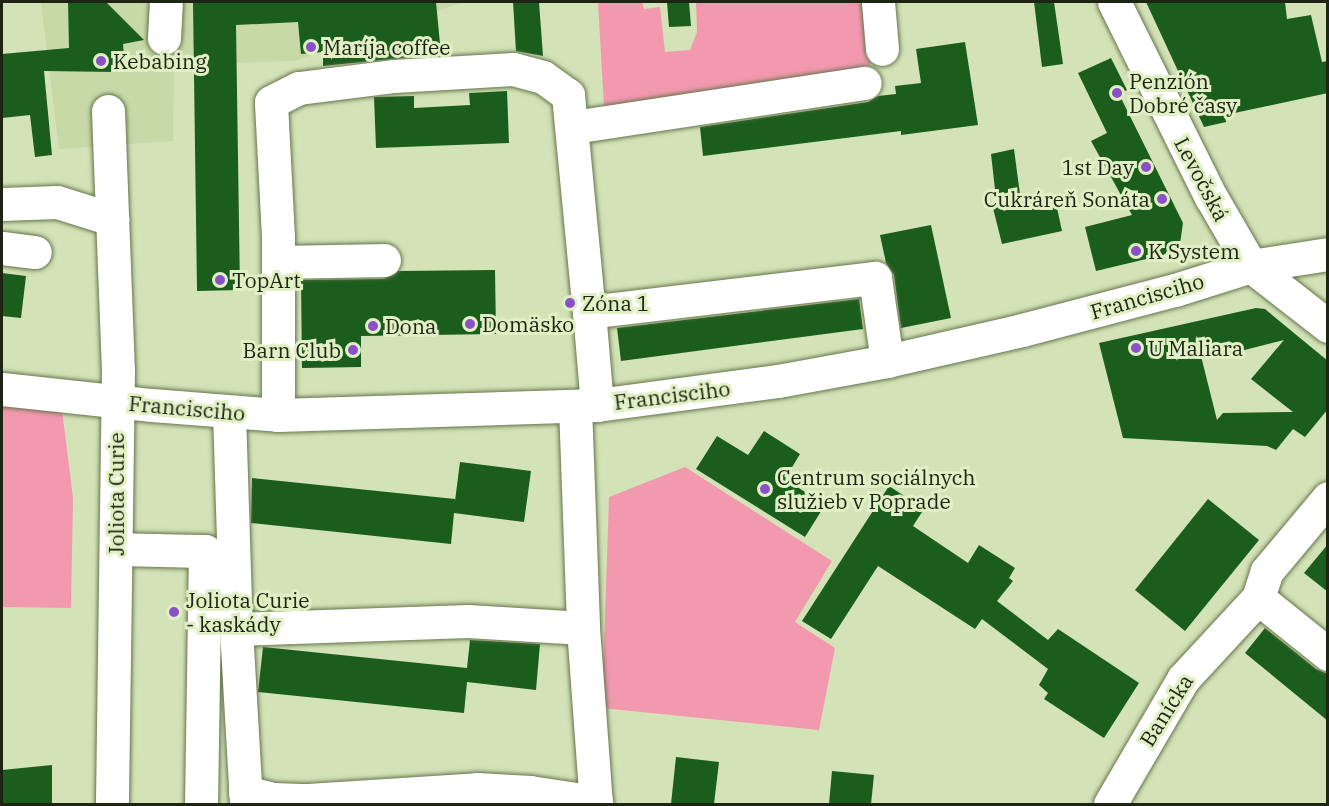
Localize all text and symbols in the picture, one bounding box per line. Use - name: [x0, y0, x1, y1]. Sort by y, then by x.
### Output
- place label: Maríja coffee: [323, 34, 450, 60]
- marker: Maríja coffee: [304, 40, 318, 54]
- place label: Kebabing: [113, 48, 207, 74]
- marker: Kebabing: [94, 54, 108, 68]
- place label: Penzión Dobré časy: [1129, 68, 1237, 118]
- marker: Penzión Dobré časy: [1110, 86, 1124, 100]
- street label: Levočská: [1169, 133, 1235, 225]
- place label: 1st Day: [1062, 154, 1134, 180]
- marker: 1st Day: [1139, 160, 1153, 174]
- place label: Cukráreň Sonáta: [984, 186, 1150, 212]
- marker: Cukráreň Sonáta: [1155, 192, 1169, 206]
- place label: K System: [1148, 238, 1240, 264]
- marker: K System: [1129, 244, 1143, 258]
- place label: TopArt: [232, 267, 301, 293]
- street label: Francisciho: [1087, 268, 1207, 324]
- marker: TopArt: [213, 273, 227, 287]
- place label: Zóna 1: [582, 290, 649, 316]
- marker: Zóna 1: [563, 296, 577, 310]
- place label: Domäsko: [482, 311, 574, 337]
- place label: Dona: [385, 313, 437, 339]
- marker: Domäsko: [463, 317, 477, 331]
- marker: Dona: [366, 319, 380, 333]
- place label: U Maliara: [1148, 335, 1243, 361]
- place label: Barn Club: [242, 337, 341, 363]
- marker: U Maliara: [1129, 341, 1143, 355]
- marker: Barn Club: [346, 343, 360, 357]
- street label: Francisciho: [612, 375, 732, 415]
- street label: Francisciho: [128, 390, 246, 426]
- street label: Joliota Curie: [103, 432, 129, 556]
- place label: Centrum sociálnych služieb v Poprade: [777, 464, 976, 514]
- marker: Centrum sociálnych služieb v Poprade: [758, 482, 772, 496]
- place label: Joliota Curie - kaskády: [186, 587, 310, 637]
- marker: Joliota Curie - kaskády: [167, 605, 181, 619]
- street label: Banícka: [1134, 669, 1198, 751]

